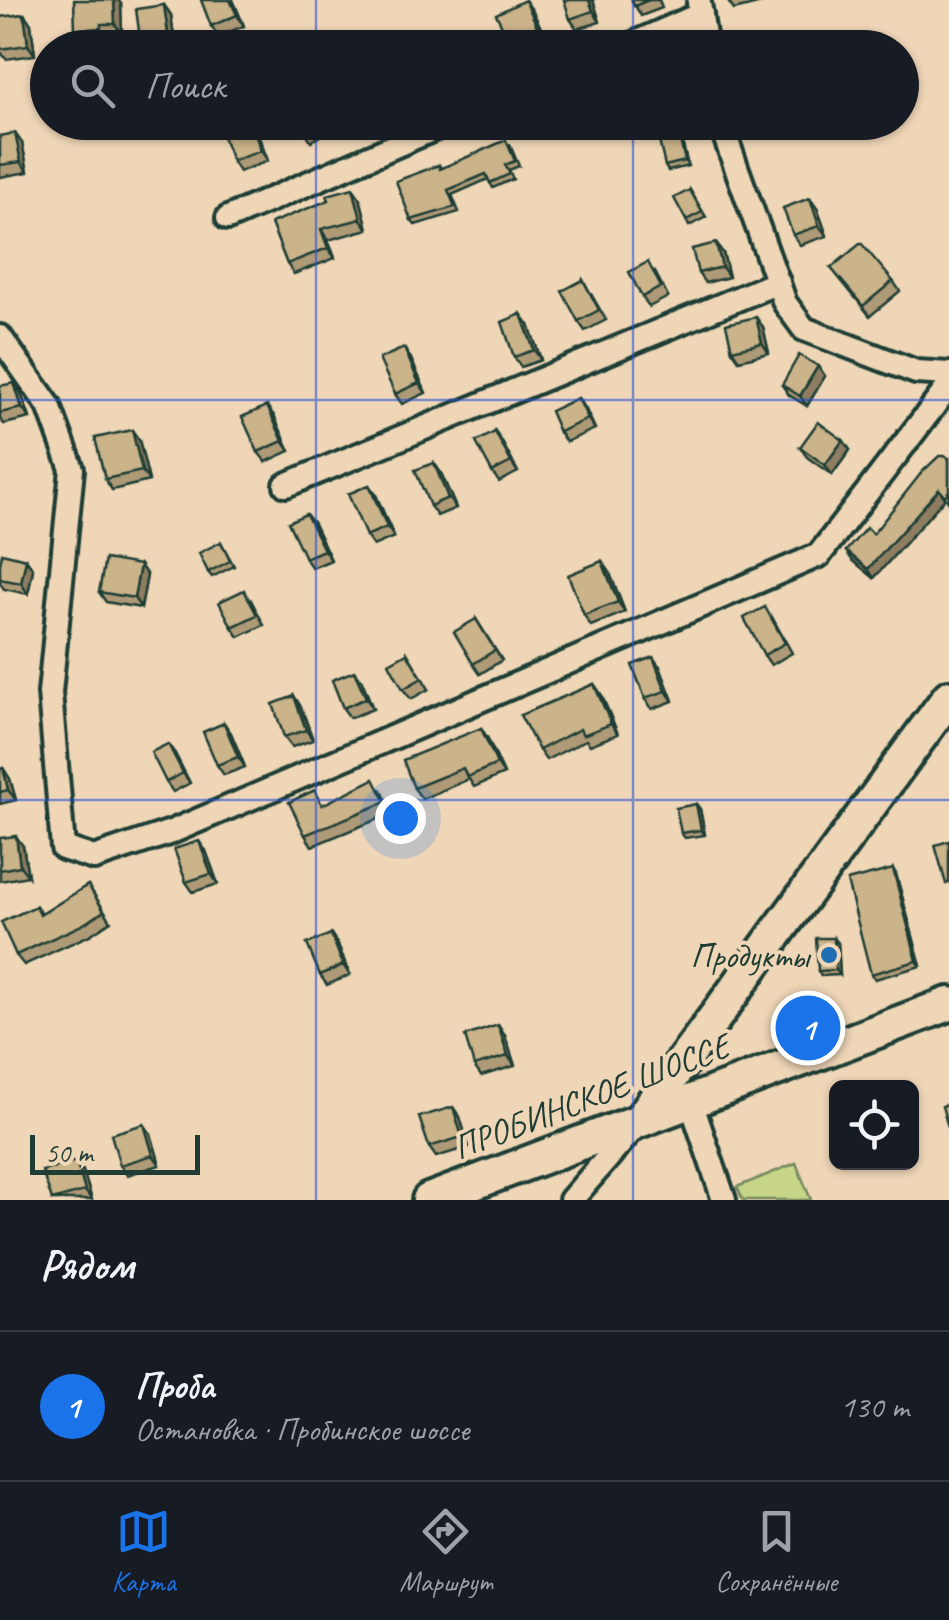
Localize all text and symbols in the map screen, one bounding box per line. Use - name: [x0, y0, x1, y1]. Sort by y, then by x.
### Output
- search box: [30, 30, 919, 140]
- icon: search: [65, 58, 120, 113]
- text: Поиск: [145, 62, 225, 109]
- your location: [375, 793, 426, 844]
- place label: Продукты: [690, 933, 812, 978]
- marker: Продукты: [818, 944, 840, 966]
- pin: 1: [776, 990, 840, 1066]
- street label: ПРОБИНСКОЕ ШОССЕ: [447, 1021, 740, 1170]
- map controls: [829, 1080, 919, 1170]
- button: locate: [829, 1080, 919, 1170]
- scale bar: [30, 1130, 200, 1174]
- text: 50 m: [45, 1135, 93, 1170]
- text: Рядом: [40, 1239, 134, 1292]
- text: Проба: [135, 1362, 215, 1409]
- text: 1: [65, 1386, 80, 1427]
- text: 130 m: [840, 1386, 909, 1427]
- text: Остановка · Пробинское шоссе: [135, 1409, 469, 1450]
- tab: Карта: [112, 1504, 176, 1599]
- tab: Маршрут: [400, 1504, 492, 1599]
- tab: Сохранённые: [716, 1504, 837, 1599]

